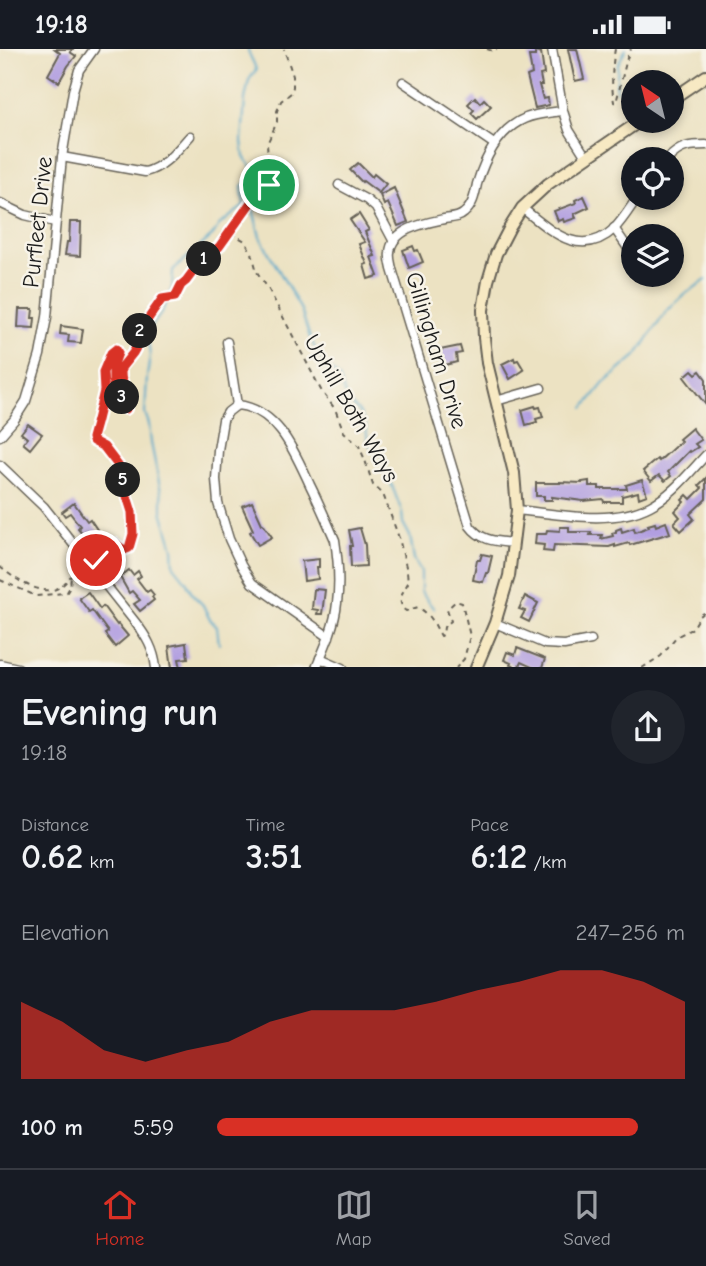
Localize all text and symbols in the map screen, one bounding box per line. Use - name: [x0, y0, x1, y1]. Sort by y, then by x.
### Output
- text: 19:18: [35, 10, 88, 40]
- north arrow: [621, 70, 684, 133]
- map controls: [621, 70, 684, 287]
- button: locate: [621, 147, 684, 210]
- street label: Purfleet Drive: [17, 155, 58, 289]
- pin: [239, 155, 299, 215]
- icon: arrive: [250, 166, 288, 204]
- button: layers: [621, 224, 684, 287]
- pin: 1: [186, 241, 222, 277]
- text: 1: [200, 247, 207, 269]
- street label: Gillingham Drive: [400, 269, 473, 432]
- pin: 2: [122, 313, 158, 349]
- text: 2: [135, 319, 144, 341]
- street label: Uphill Both Ways: [298, 329, 405, 487]
- pin: 3: [104, 379, 140, 415]
- text: 3: [117, 385, 126, 407]
- pin: 5: [106, 463, 140, 497]
- text: 5: [117, 468, 128, 490]
- pin: [66, 530, 126, 590]
- icon: check: [77, 541, 115, 579]
- button: share: [611, 690, 685, 764]
- text: Evening run: [21, 691, 218, 735]
- text: 19:18: [21, 739, 67, 766]
- text: Distance: [21, 814, 89, 836]
- text: Time: [246, 814, 285, 836]
- text: Pace: [470, 814, 509, 836]
- text: 0.62: [21, 836, 83, 877]
- text: 3:51: [246, 836, 303, 877]
- text: 6:12: [470, 836, 527, 877]
- text: km: [83, 851, 114, 873]
- text: /km: [527, 851, 567, 873]
- text: Elevation: [21, 919, 109, 946]
- text: 247–256 m: [575, 919, 685, 946]
- text: 100 m: [21, 1114, 83, 1141]
- text: 5:59: [133, 1114, 174, 1141]
- tab: Home: [95, 1186, 144, 1250]
- tab: Map: [335, 1186, 373, 1250]
- tab: Saved: [563, 1186, 611, 1250]

